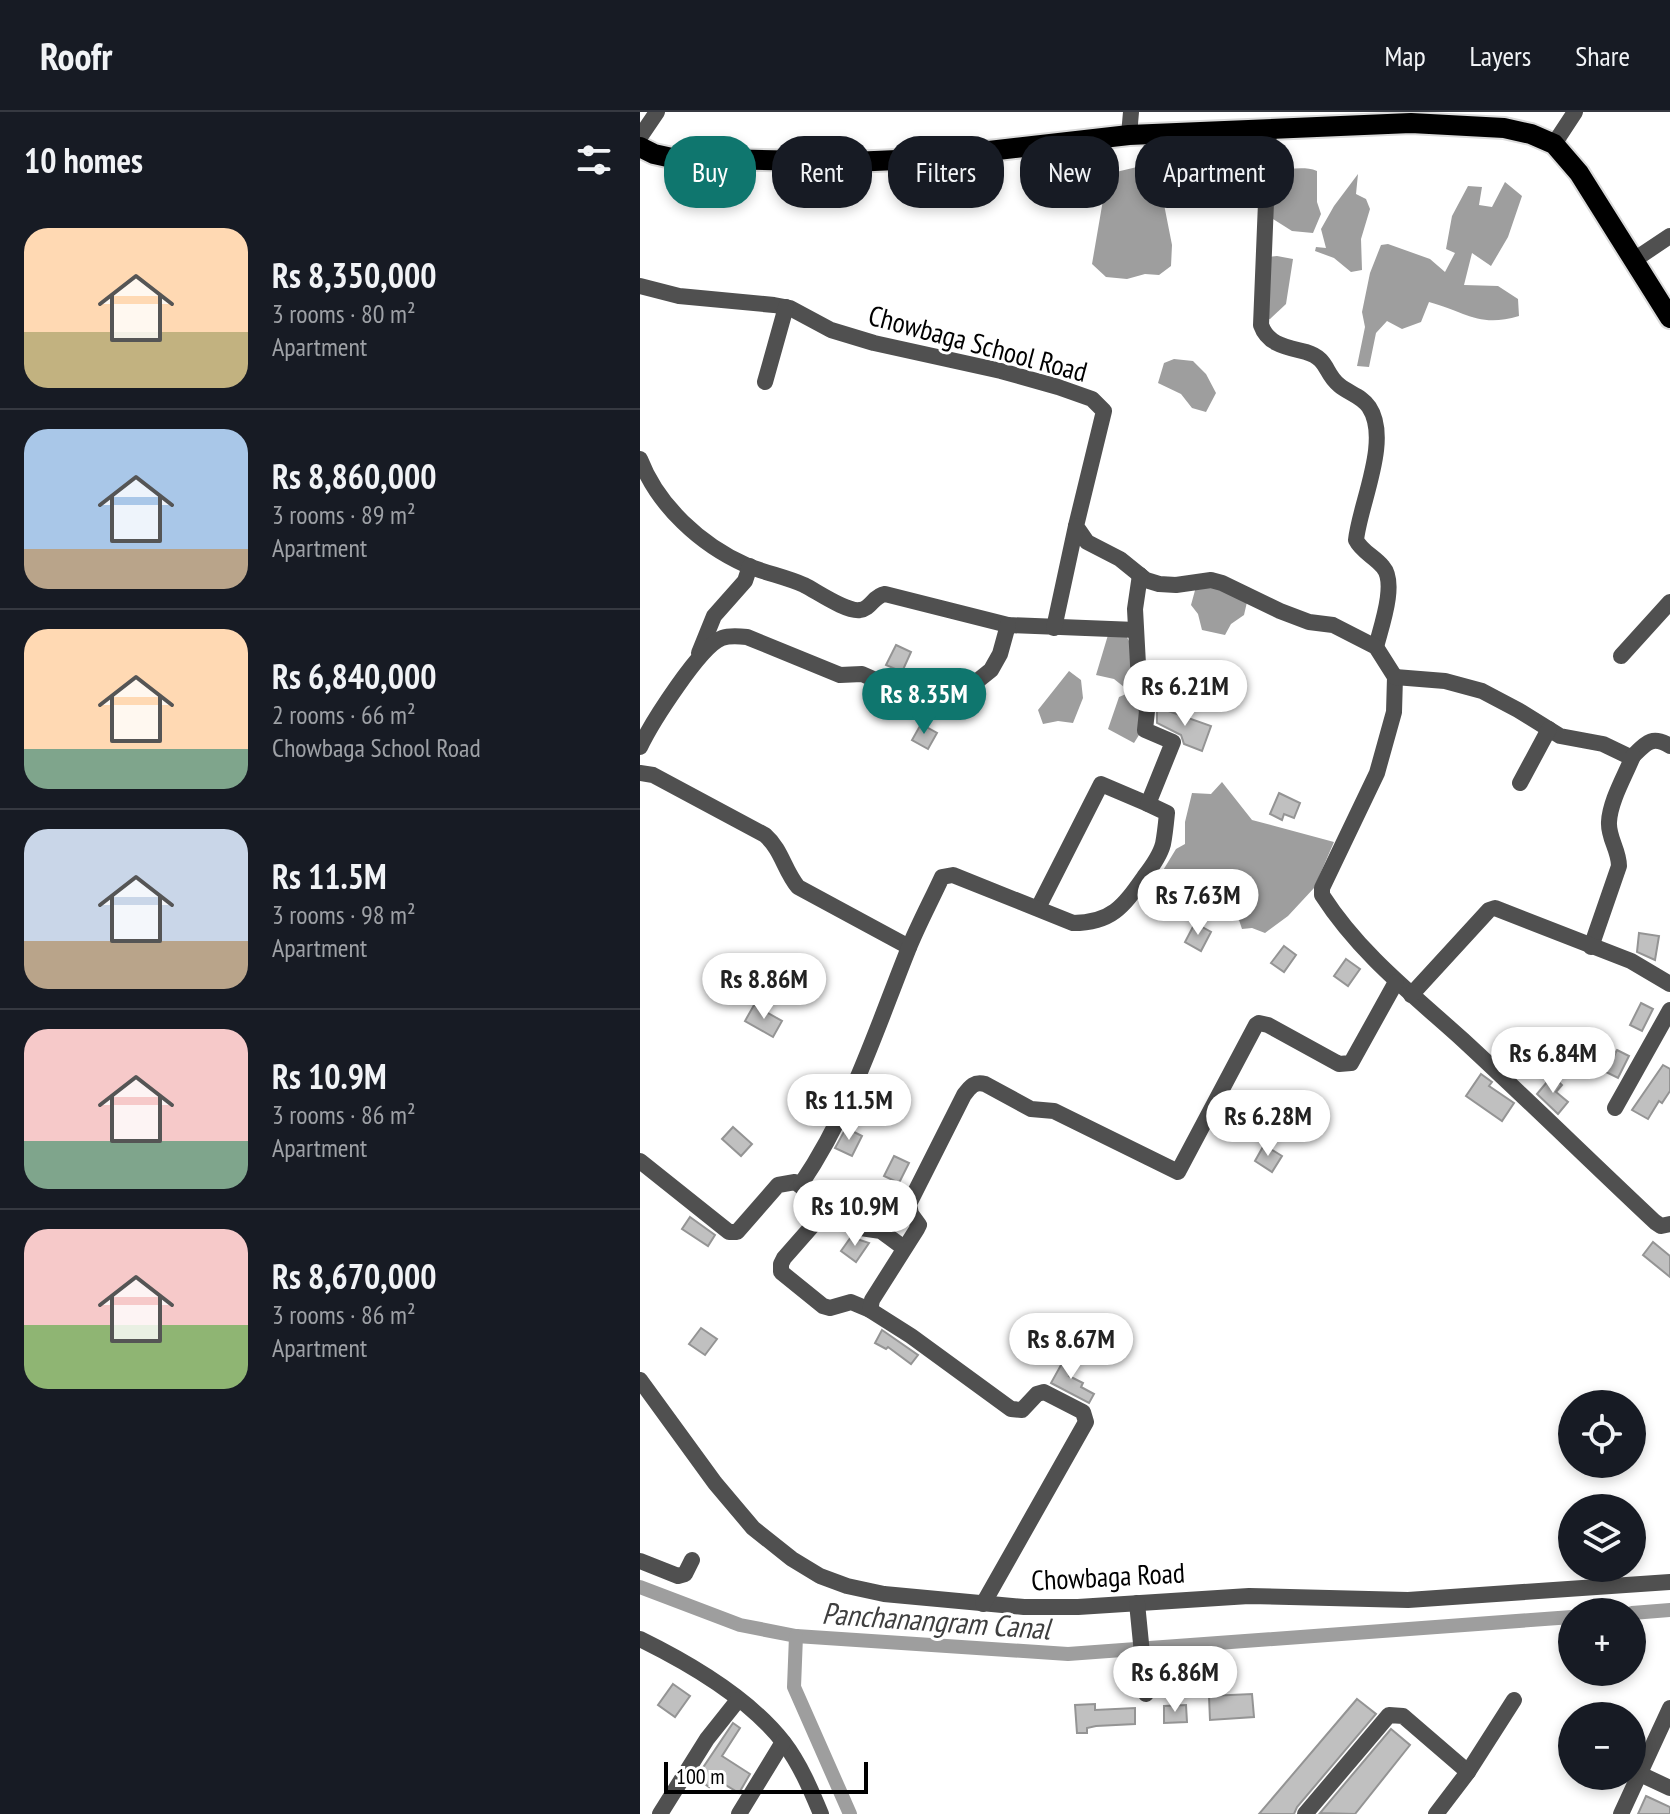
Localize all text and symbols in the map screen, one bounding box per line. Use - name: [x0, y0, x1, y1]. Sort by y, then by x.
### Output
- text: Roofr: [40, 31, 112, 80]
- text: Map: [1384, 37, 1426, 74]
- text: Layers: [1470, 37, 1531, 74]
- text: Share: [1575, 37, 1630, 74]
- chip: Buy: [664, 136, 756, 208]
- chip: Rent: [772, 136, 872, 208]
- chip: Filters: [888, 136, 1004, 208]
- chip: New: [1020, 136, 1119, 208]
- chip: Apartment: [1135, 136, 1294, 208]
- text: 10 homes: [24, 138, 143, 182]
- icon: filters: [572, 138, 616, 182]
- text: Rs 8,350,000: [272, 253, 436, 297]
- icon: home: [88, 260, 184, 356]
- street label: Chowbaga School Road: [865, 296, 1091, 390]
- text: 3 rooms · 80 m²: [272, 297, 416, 330]
- text: Apartment: [272, 330, 367, 363]
- text: Rs 8,860,000: [272, 454, 436, 498]
- icon: home: [88, 461, 184, 557]
- text: 3 rooms · 89 m²: [272, 498, 416, 531]
- text: Apartment: [272, 531, 367, 564]
- text: Rs 6,840,000: [272, 654, 436, 698]
- pin: Rs 6.21M: [1102, 660, 1268, 728]
- icon: home: [88, 661, 184, 757]
- pin: Rs 8.35M: [841, 668, 1007, 736]
- text: Rs 6.21M: [1141, 669, 1229, 702]
- text: Rs 8.35M: [880, 677, 968, 710]
- text: 2 rooms · 66 m²: [272, 698, 416, 731]
- text: Chowbaga School Road: [272, 731, 481, 764]
- text: Rs 11.5M: [272, 854, 387, 898]
- icon: home: [88, 861, 184, 957]
- pin: Rs 7.63M: [1115, 869, 1281, 937]
- text: Rs 7.63M: [1156, 878, 1240, 911]
- text: 3 rooms · 98 m²: [272, 898, 416, 931]
- text: Apartment: [272, 931, 367, 964]
- pin: Rs 8.86M: [681, 953, 847, 1021]
- text: Rs 8.86M: [720, 962, 808, 995]
- pin: Rs 6.84M: [1470, 1027, 1636, 1095]
- text: Rs 6.84M: [1509, 1036, 1597, 1069]
- text: Rs 10.9M: [272, 1054, 387, 1098]
- icon: home: [88, 1061, 184, 1157]
- pin: Rs 11.5M: [766, 1074, 932, 1142]
- text: Rs 11.5M: [805, 1083, 893, 1116]
- pin: Rs 6.28M: [1185, 1090, 1351, 1158]
- text: 3 rooms · 86 m²: [272, 1098, 416, 1131]
- text: Rs 6.28M: [1224, 1099, 1312, 1132]
- text: Apartment: [272, 1131, 367, 1164]
- pin: Rs 10.9M: [772, 1180, 938, 1248]
- text: Rs 10.9M: [811, 1189, 899, 1222]
- text: Rs 8,670,000: [272, 1254, 436, 1298]
- icon: home: [88, 1261, 184, 1357]
- text: 3 rooms · 86 m²: [272, 1298, 416, 1331]
- pin: Rs 8.67M: [988, 1313, 1154, 1381]
- text: Rs 8.67M: [1027, 1322, 1115, 1355]
- text: Apartment: [272, 1331, 367, 1364]
- map controls: [1558, 1390, 1646, 1790]
- button: locate: [1558, 1390, 1646, 1478]
- button: layers: [1558, 1494, 1646, 1582]
- street label: Chowbaga Road: [1030, 1553, 1186, 1599]
- water label: Panchanangram Canal: [821, 1593, 1054, 1648]
- button: +: [1558, 1598, 1646, 1686]
- pin: Rs 6.86M: [1092, 1646, 1258, 1714]
- text: Rs 6.86M: [1131, 1655, 1219, 1688]
- button: −: [1558, 1702, 1646, 1790]
- scale bar: [664, 1758, 868, 1794]
- text: 100 m: [676, 1762, 725, 1790]

